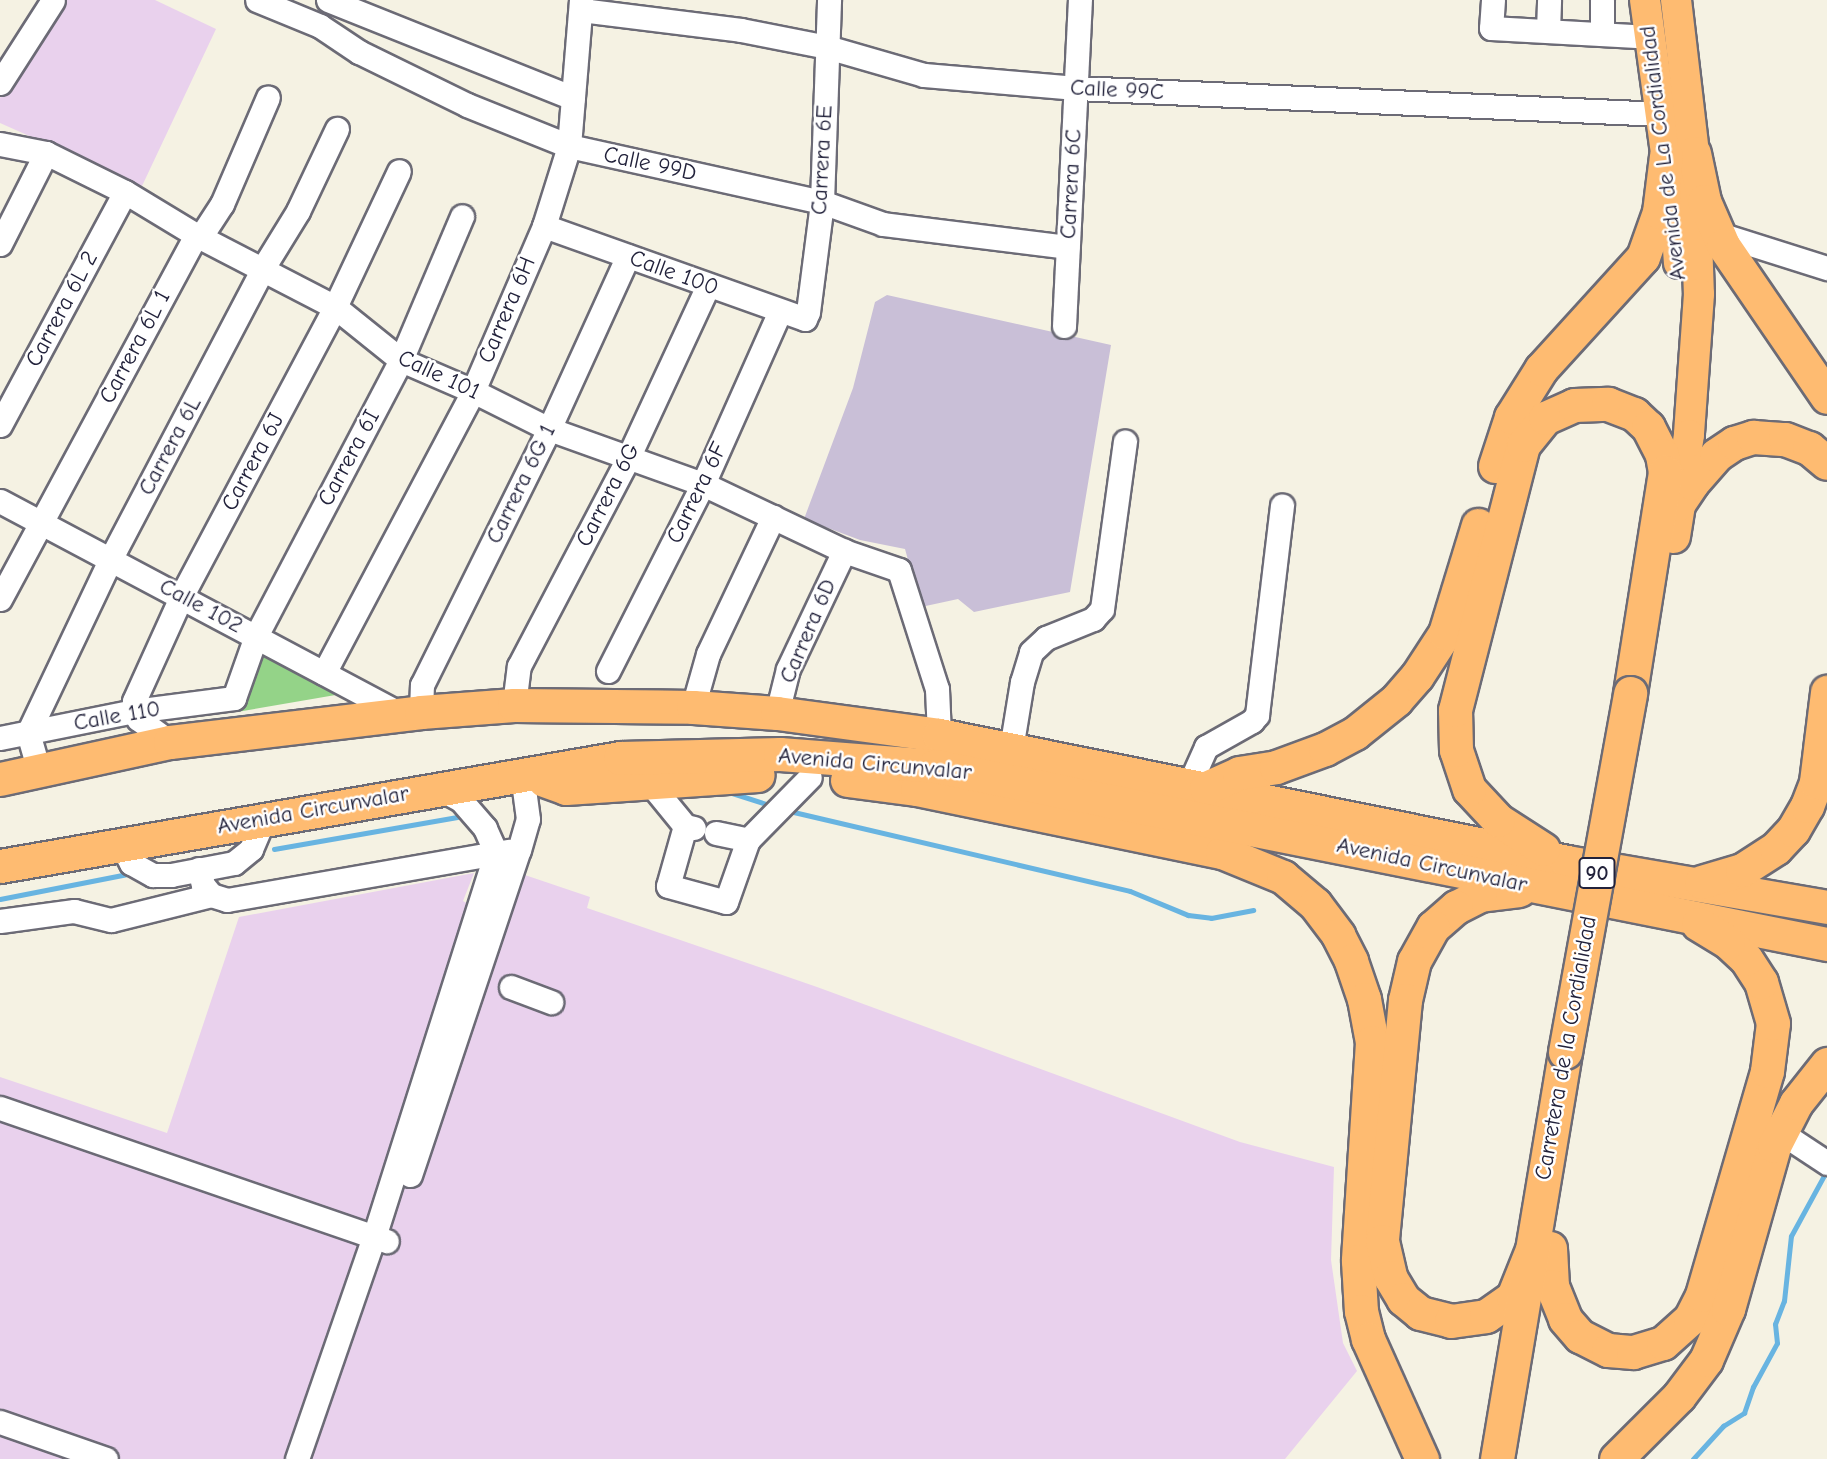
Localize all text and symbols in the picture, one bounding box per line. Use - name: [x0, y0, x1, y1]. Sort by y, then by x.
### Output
- street label: Avenida de La Cordialidad: [1634, 24, 1692, 282]
- street label: Calle 99C: [1069, 74, 1165, 106]
- street label: Carrera 6E: [805, 104, 839, 216]
- street label: Carrera 6C: [1054, 128, 1088, 240]
- street label: Calle 99D: [601, 141, 699, 187]
- street label: Calle 100: [626, 244, 722, 302]
- street label: Carrera 6L 2: [20, 246, 104, 372]
- street label: Carrera 6H: [472, 253, 542, 367]
- street label: Carrera 6L 1: [94, 286, 176, 408]
- street label: Calle 101: [394, 344, 484, 406]
- street label: Carrera 6L: [133, 392, 207, 500]
- street label: Carrera 6I: [312, 405, 386, 511]
- street label: Carrera 6J: [216, 408, 290, 516]
- street label: Carrera 6G 1: [480, 420, 562, 548]
- street label: Carrera 6F: [661, 438, 733, 548]
- street label: Carrera 6G: [570, 439, 646, 551]
- street label: Calle 102: [155, 573, 247, 639]
- street label: Carrera 6D: [774, 575, 842, 687]
- street label: Calle 110: [72, 695, 162, 737]
- street label: Avenida Circunvalar: [777, 742, 973, 786]
- street label: Avenida Circunvalar: [215, 780, 411, 840]
- street label: Avenida Circunvalar: [1334, 831, 1530, 899]
- road number: 90: [1578, 856, 1616, 890]
- street label: Carretera de la Cordialidad: [1529, 914, 1603, 1182]

